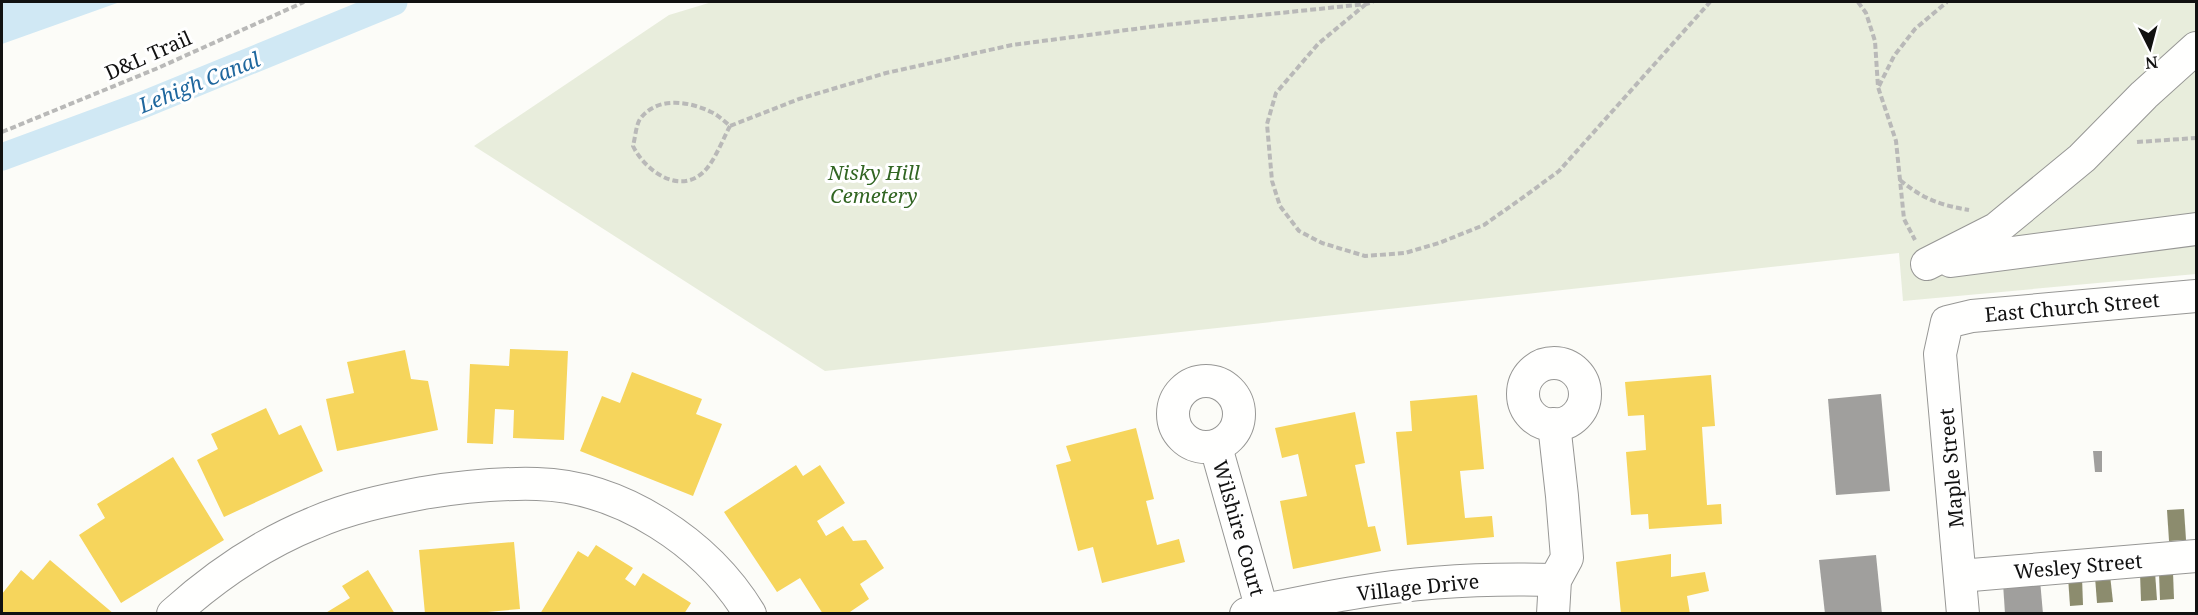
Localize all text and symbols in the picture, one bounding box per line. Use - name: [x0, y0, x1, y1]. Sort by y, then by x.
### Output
- north arrow: [2120, 18, 2180, 78]
- street label: D&L Trail: [100, 24, 196, 86]
- water label: Lehigh Canal: [133, 45, 264, 119]
- text: N: [2144, 51, 2159, 75]
- park label: Nisky Hill Cemetery: [827, 159, 920, 209]
- street label: East Church Street: [1983, 286, 2161, 328]
- street label: Maple Street: [1932, 407, 1970, 529]
- street label: Wilshire Court: [1207, 457, 1271, 599]
- street label: Wesley Street: [2013, 547, 2143, 585]
- street label: Village Drive: [1355, 567, 1481, 607]

